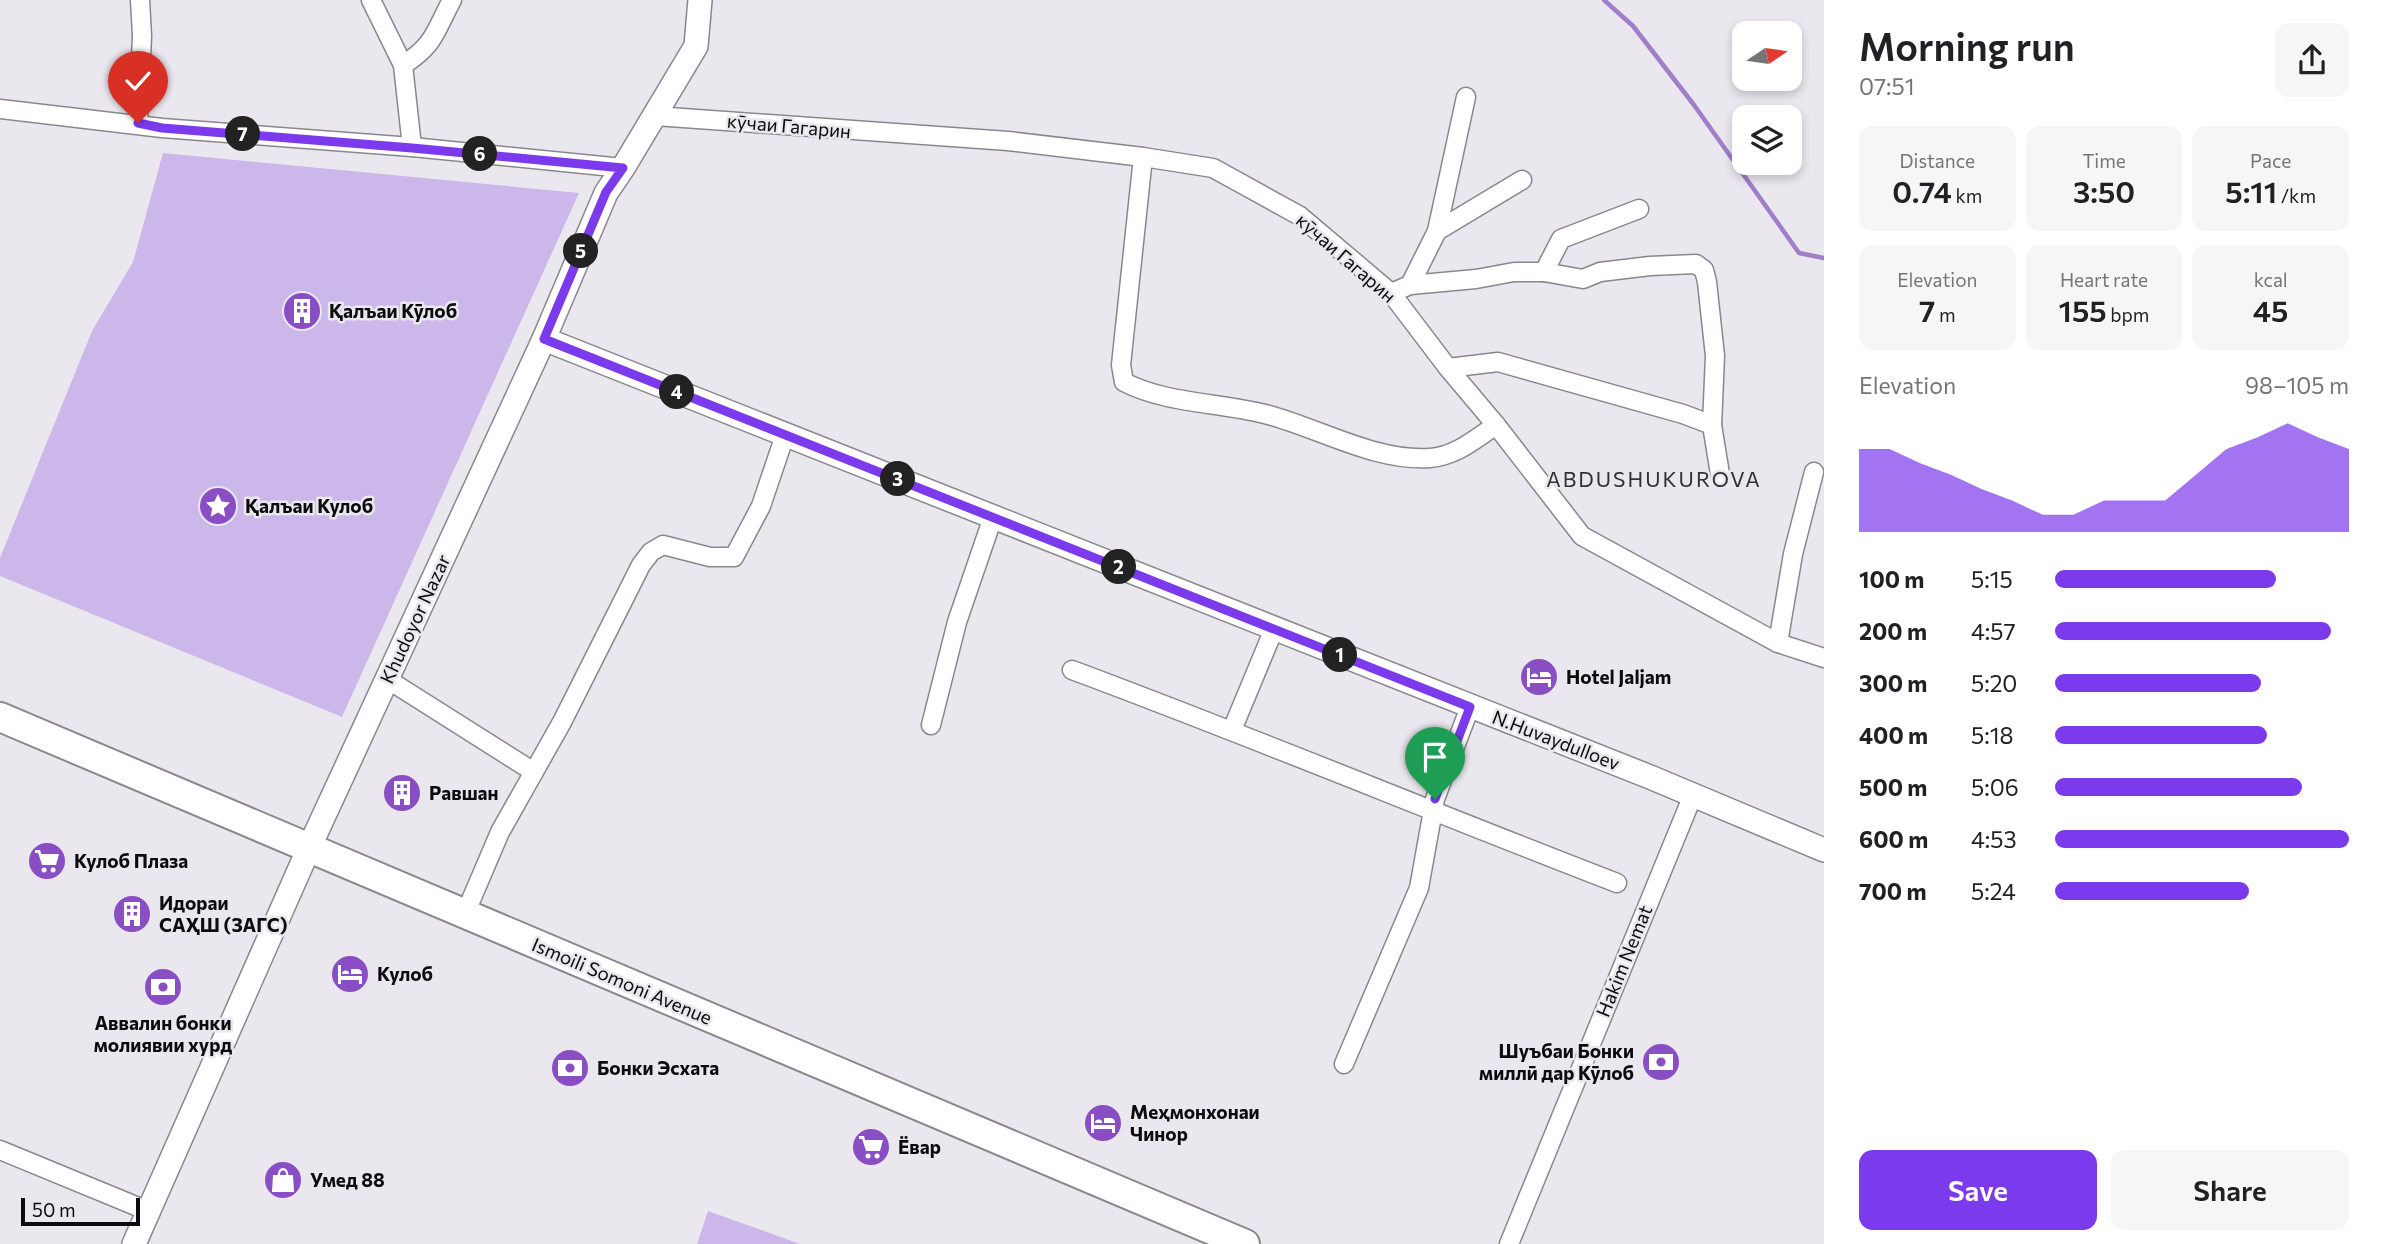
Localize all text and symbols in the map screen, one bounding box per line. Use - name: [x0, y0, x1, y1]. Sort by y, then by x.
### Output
- north arrow: [1732, 21, 1802, 91]
- map controls: [1732, 21, 1802, 175]
- text: Morning run: [1859, 22, 2075, 69]
- button: share: [2275, 23, 2349, 97]
- pin: [108, 51, 168, 123]
- icon: check: [119, 62, 157, 100]
- text: 07:51: [1859, 72, 1915, 100]
- button: layers: [1732, 105, 1802, 175]
- street label: кӯчаи Гагарин: [726, 109, 852, 142]
- pin: 7: [226, 116, 260, 152]
- text: 7: [237, 122, 248, 145]
- pin: 6: [462, 136, 498, 172]
- text: 6: [474, 142, 485, 165]
- text: Distance: [1900, 149, 1975, 172]
- text: Time: [2082, 149, 2126, 172]
- text: Pace: [2250, 149, 2291, 172]
- text: 0.74: [1892, 172, 1952, 209]
- text: 3:50: [2073, 172, 2135, 209]
- text: 5:11: [2225, 172, 2277, 209]
- text: km: [1952, 184, 1982, 207]
- text: /km: [2277, 184, 2316, 207]
- street label: кӯчаи Гагарин: [1292, 208, 1401, 307]
- pin: 5: [564, 233, 598, 268]
- text: 5: [575, 239, 586, 262]
- text: Elevation: [1897, 268, 1977, 291]
- text: Heart rate: [2060, 268, 2148, 291]
- text: kcal: [2254, 268, 2288, 291]
- building icon: Қалъаи Кӯлоб: [281, 290, 323, 332]
- text: 7: [1919, 291, 1935, 328]
- text: 155: [2059, 291, 2107, 328]
- text: 45: [2253, 291, 2289, 328]
- place label: Қалъаи Кӯлоб: [329, 299, 457, 322]
- text: m: [1935, 303, 1956, 326]
- text: bpm: [2107, 303, 2149, 326]
- text: Elevation: [1859, 371, 1956, 399]
- text: 98–105 m: [2245, 371, 2349, 399]
- pin: 4: [660, 374, 694, 410]
- text: 4: [671, 380, 682, 403]
- pin: 3: [880, 462, 916, 496]
- district label: ABDUSHUKUROVA: [1546, 466, 1762, 491]
- text: 3: [892, 467, 903, 490]
- place icon: Қалъаи Кулоб: [197, 485, 239, 527]
- place label: Қалъаи Кулоб: [245, 494, 373, 517]
- street label: Khudoyor Nazar: [375, 550, 455, 687]
- pin: 2: [1102, 550, 1136, 584]
- text: 2: [1113, 555, 1124, 578]
- text: 100 m: [1859, 565, 1924, 593]
- text: 5:15: [1971, 565, 2013, 593]
- text: 200 m: [1859, 617, 1927, 645]
- text: 4:57: [1971, 617, 2016, 645]
- pin: 1: [1322, 638, 1358, 672]
- text: 1: [1335, 643, 1344, 666]
- hotel icon: Hotel Jaljam: [1518, 656, 1560, 698]
- place label: Hotel Jaljam: [1566, 665, 1671, 688]
- text: 300 m: [1859, 669, 1927, 697]
- text: 5:20: [1971, 669, 2017, 697]
- street label: N.Huvaydulloev: [1489, 705, 1623, 774]
- text: 400 m: [1859, 721, 1928, 749]
- text: 5:18: [1971, 721, 2013, 749]
- pin: [1405, 727, 1465, 799]
- icon: arrive: [1416, 738, 1454, 776]
- building icon: Равшан: [381, 772, 423, 814]
- text: 500 m: [1859, 773, 1927, 801]
- text: 5:06: [1971, 773, 2019, 801]
- place label: Равшан: [429, 781, 499, 804]
- text: 600 m: [1859, 825, 1928, 853]
- text: 4:53: [1971, 825, 2017, 853]
- supermarket icon: Кулоб Плаза: [26, 840, 68, 882]
- place label: Кулоб Плаза: [74, 849, 188, 872]
- text: 700 m: [1859, 877, 1927, 905]
- text: 5:24: [1971, 877, 2016, 905]
- place label: Идораи САҲШ (ЗАГС): [159, 891, 288, 936]
- building icon: Идораи САҲШ (ЗАГС): [111, 893, 153, 935]
- street label: Hakim Nemat: [1591, 902, 1656, 1020]
- street label: Ismoili Somoni Avenue: [529, 932, 716, 1029]
- hotel icon: Кулоб: [329, 953, 371, 995]
- place label: Кулоб: [377, 962, 433, 985]
- bank icon: Аввалин бонки молиявии хурд: [142, 966, 184, 1008]
- place label: Аввалин бонки молиявии хурд: [94, 1011, 232, 1056]
- place label: Шуъбаи Бонки миллӣ дар Кӯлоб: [1479, 1039, 1634, 1084]
- bank icon: Шуъбаи Бонки миллӣ дар Кӯлоб: [1640, 1041, 1682, 1083]
- bank icon: Бонки Эсхата: [549, 1047, 591, 1089]
- place label: Бонки Эсхата: [597, 1056, 719, 1079]
- place label: Меҳмонхонаи Чинор: [1130, 1100, 1260, 1145]
- hotel icon: Меҳмонхонаи Чинор: [1082, 1102, 1124, 1144]
- supermarket icon: Ёвар: [850, 1126, 892, 1168]
- place label: Ёвар: [898, 1135, 941, 1158]
- button: Save: [1859, 1150, 2097, 1230]
- button: Share: [2111, 1150, 2349, 1230]
- shop icon: Умед 88: [262, 1159, 304, 1201]
- place label: Умед 88: [310, 1168, 385, 1191]
- scale bar: [21, 1195, 140, 1227]
- text: 50 m: [32, 1198, 76, 1221]

